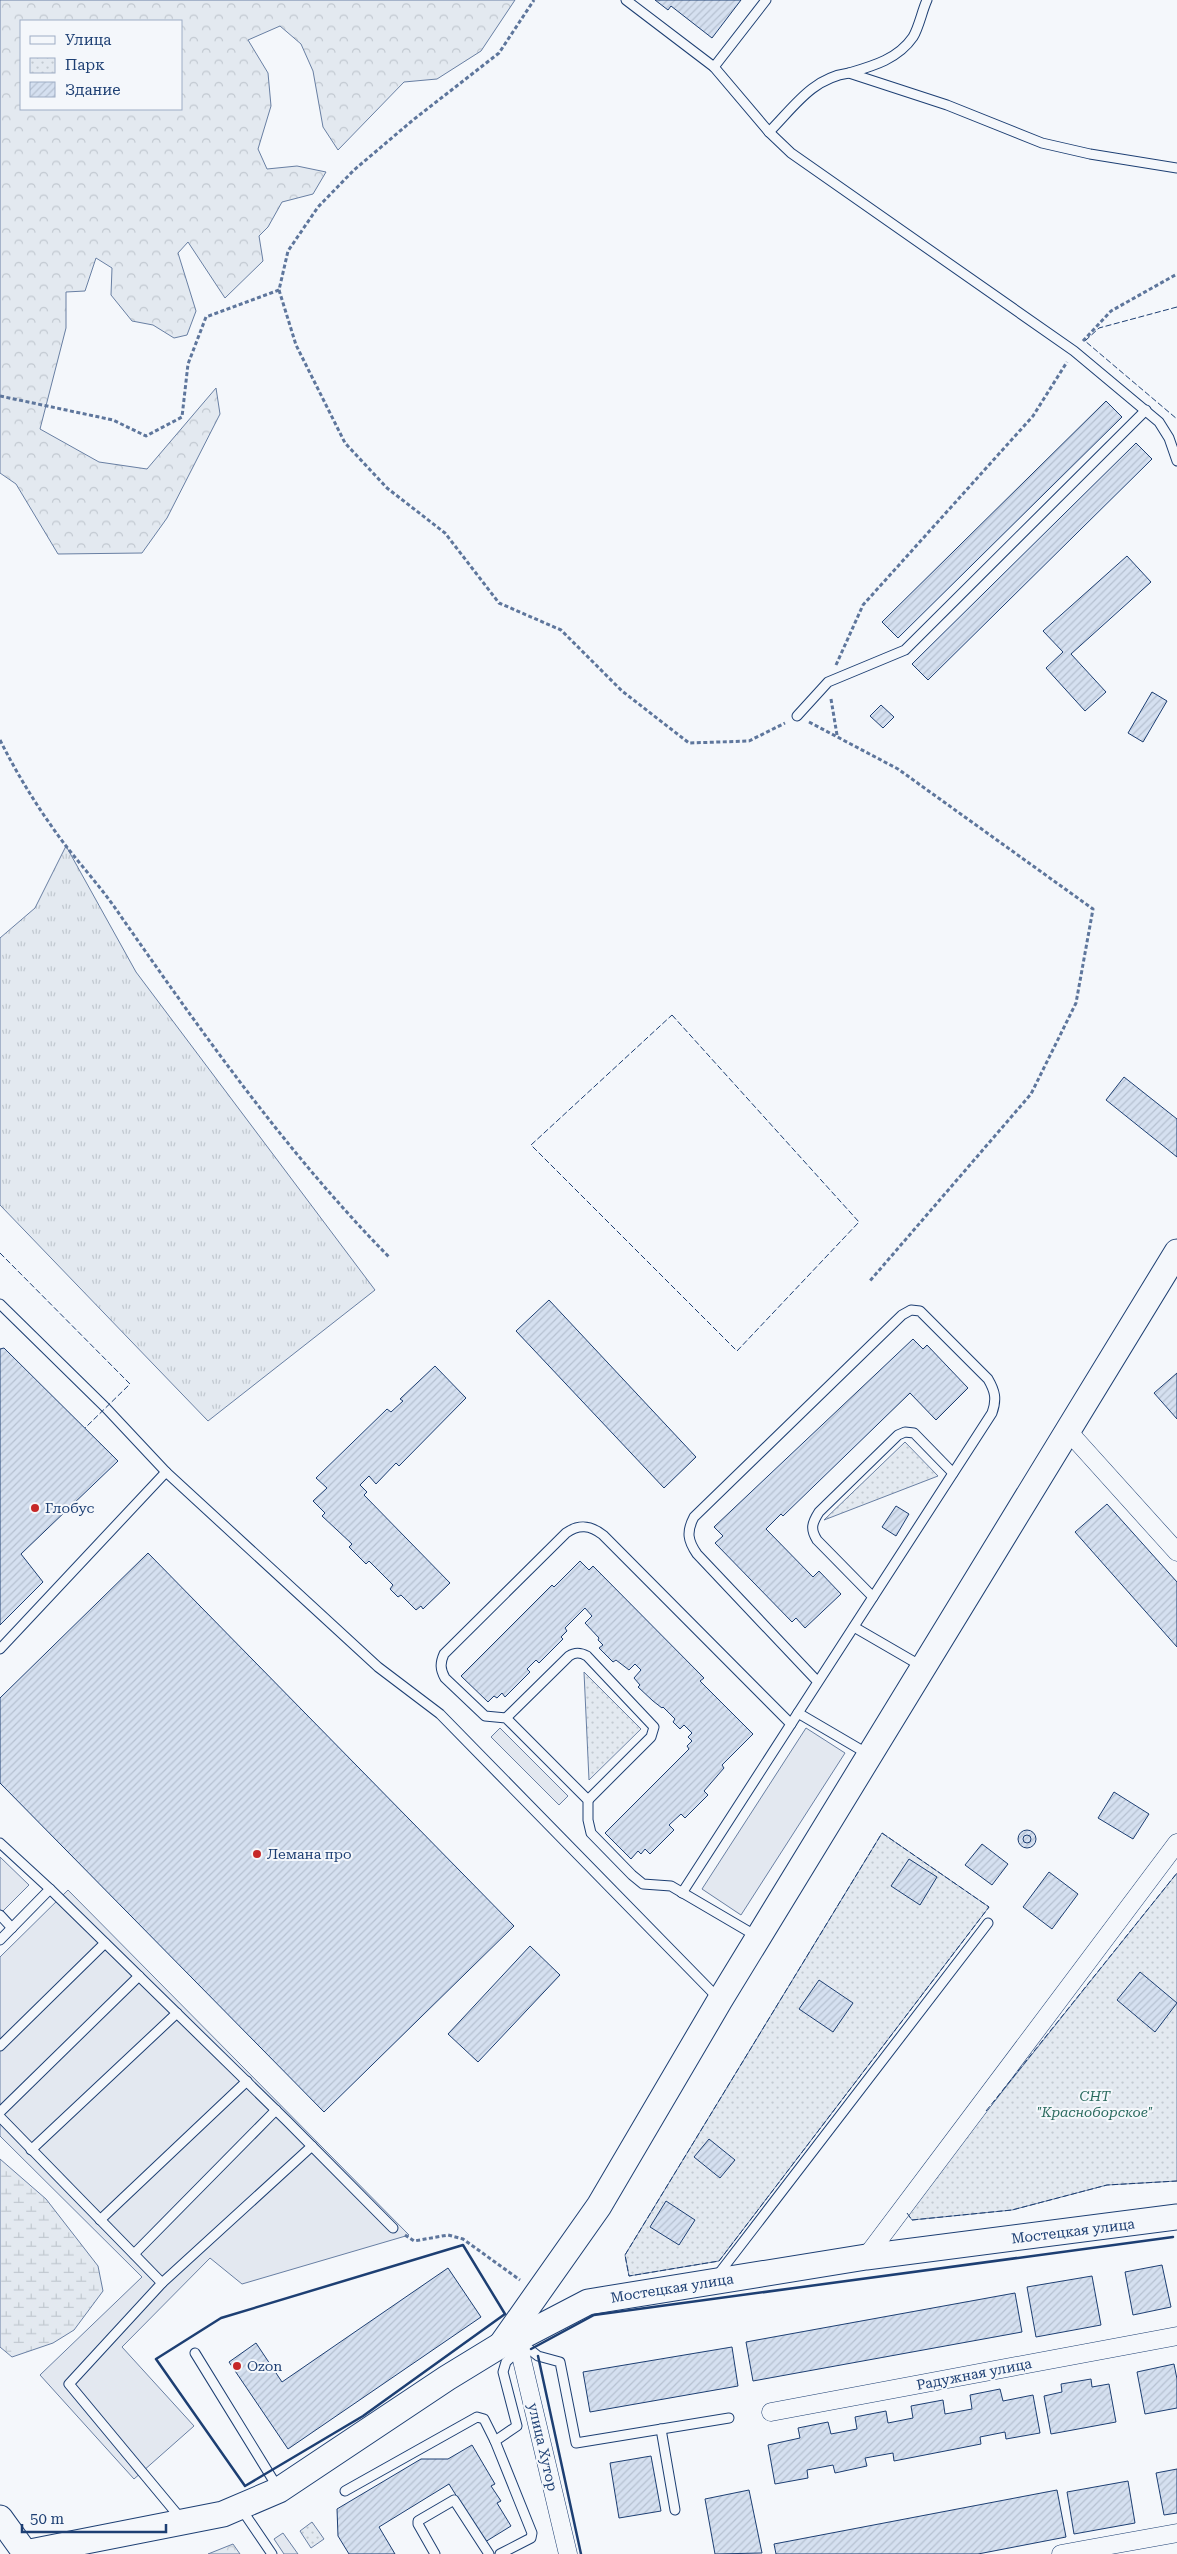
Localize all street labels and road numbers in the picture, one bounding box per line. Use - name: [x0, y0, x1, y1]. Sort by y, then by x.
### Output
- street label: Мостецкая улица: [1010, 2215, 1136, 2247]
- street label: Мостецкая улица: [609, 2270, 735, 2306]
- street label: Радужная улица: [915, 2355, 1033, 2393]
- street label: улица Хутор: [525, 2401, 561, 2493]

